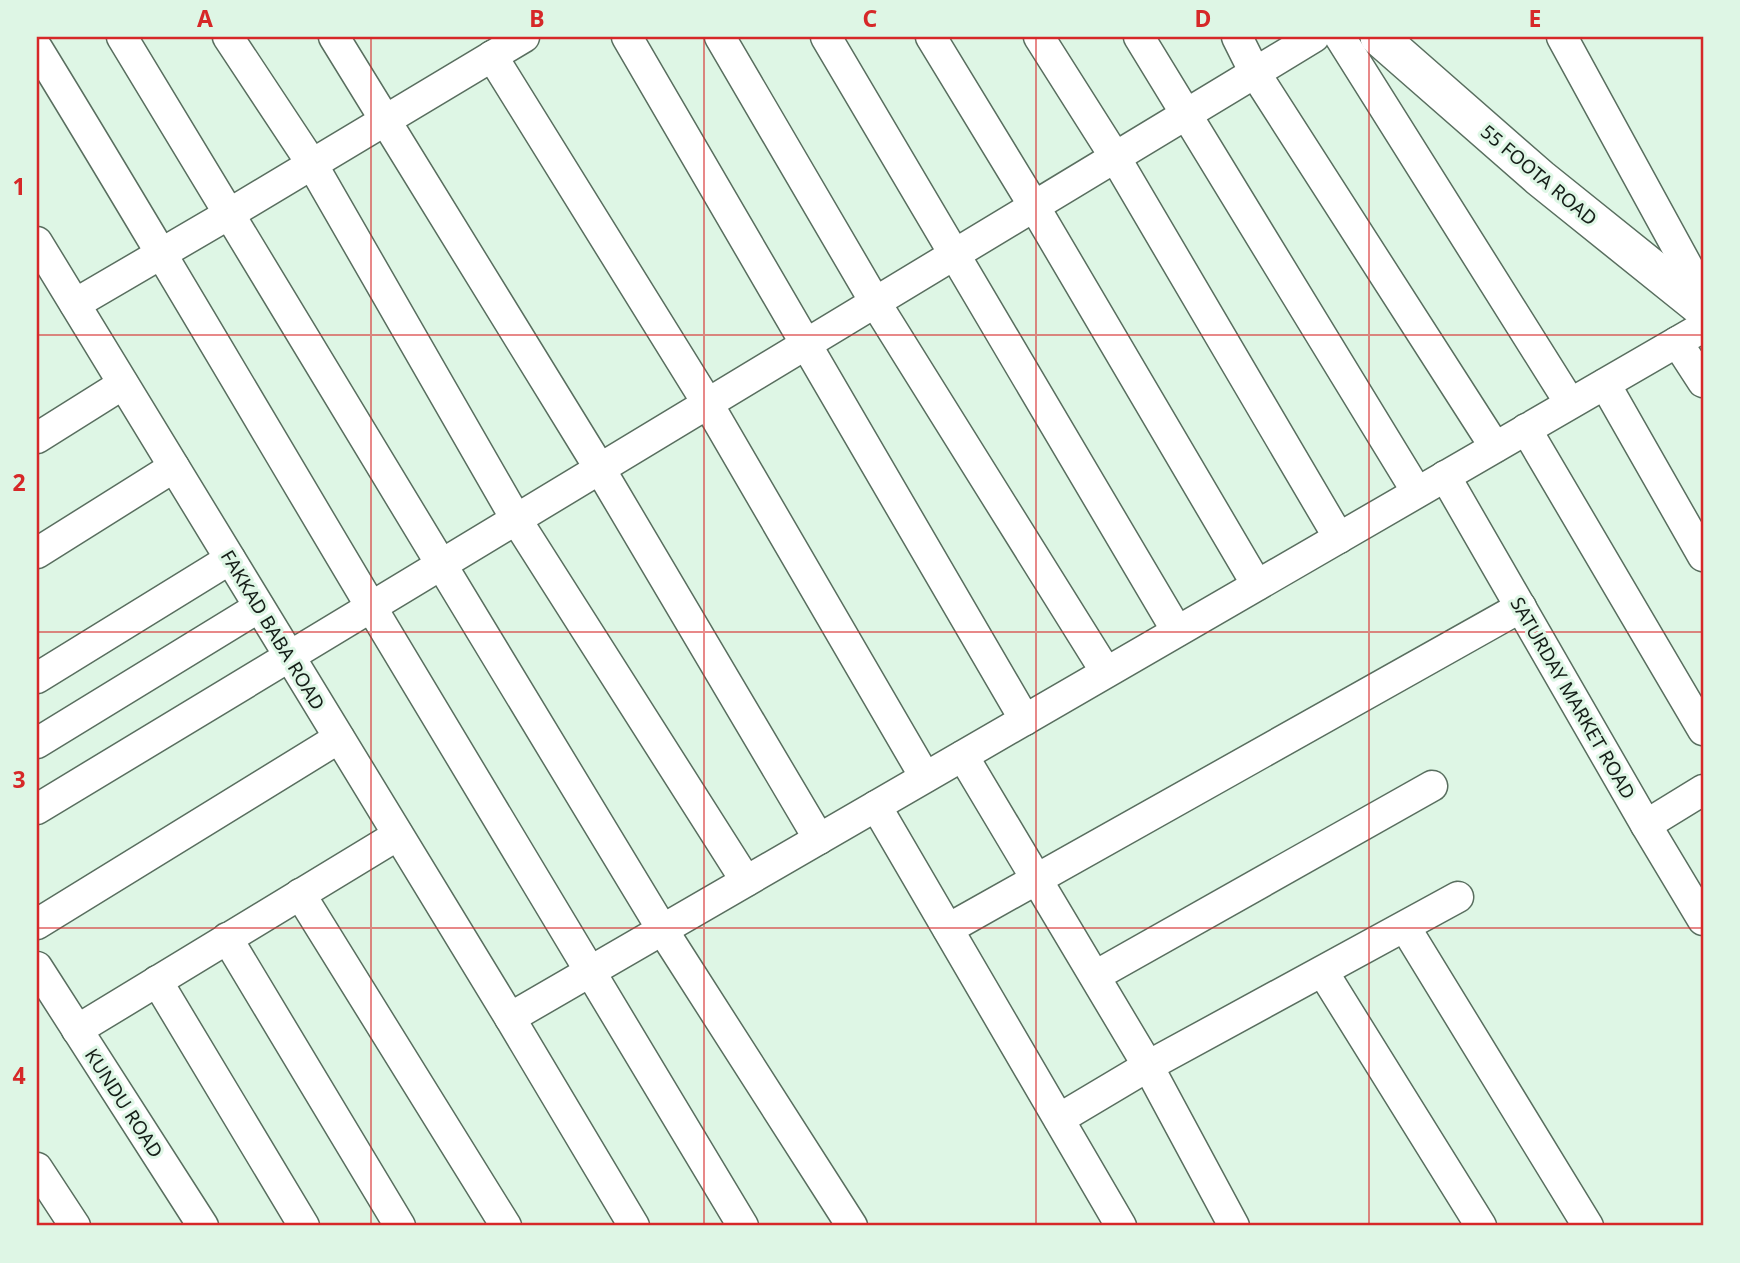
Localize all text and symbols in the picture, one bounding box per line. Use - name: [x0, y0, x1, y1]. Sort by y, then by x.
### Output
- text: A: [197, 2, 213, 34]
- text: B: [529, 2, 545, 34]
- text: C: [863, 2, 878, 34]
- text: D: [1195, 2, 1211, 34]
- text: E: [1529, 2, 1541, 34]
- street label: 55 FOOTA ROAD: [1475, 119, 1603, 231]
- text: 1: [12, 170, 26, 202]
- text: 2: [12, 466, 26, 498]
- street label: FAKKAD BABA ROAD: [215, 545, 331, 715]
- street label: SATURDAY MARKET ROAD: [1504, 592, 1642, 804]
- text: 3: [12, 763, 26, 795]
- street label: KUNDU ROAD: [79, 1043, 169, 1163]
- text: 4: [12, 1059, 26, 1091]

